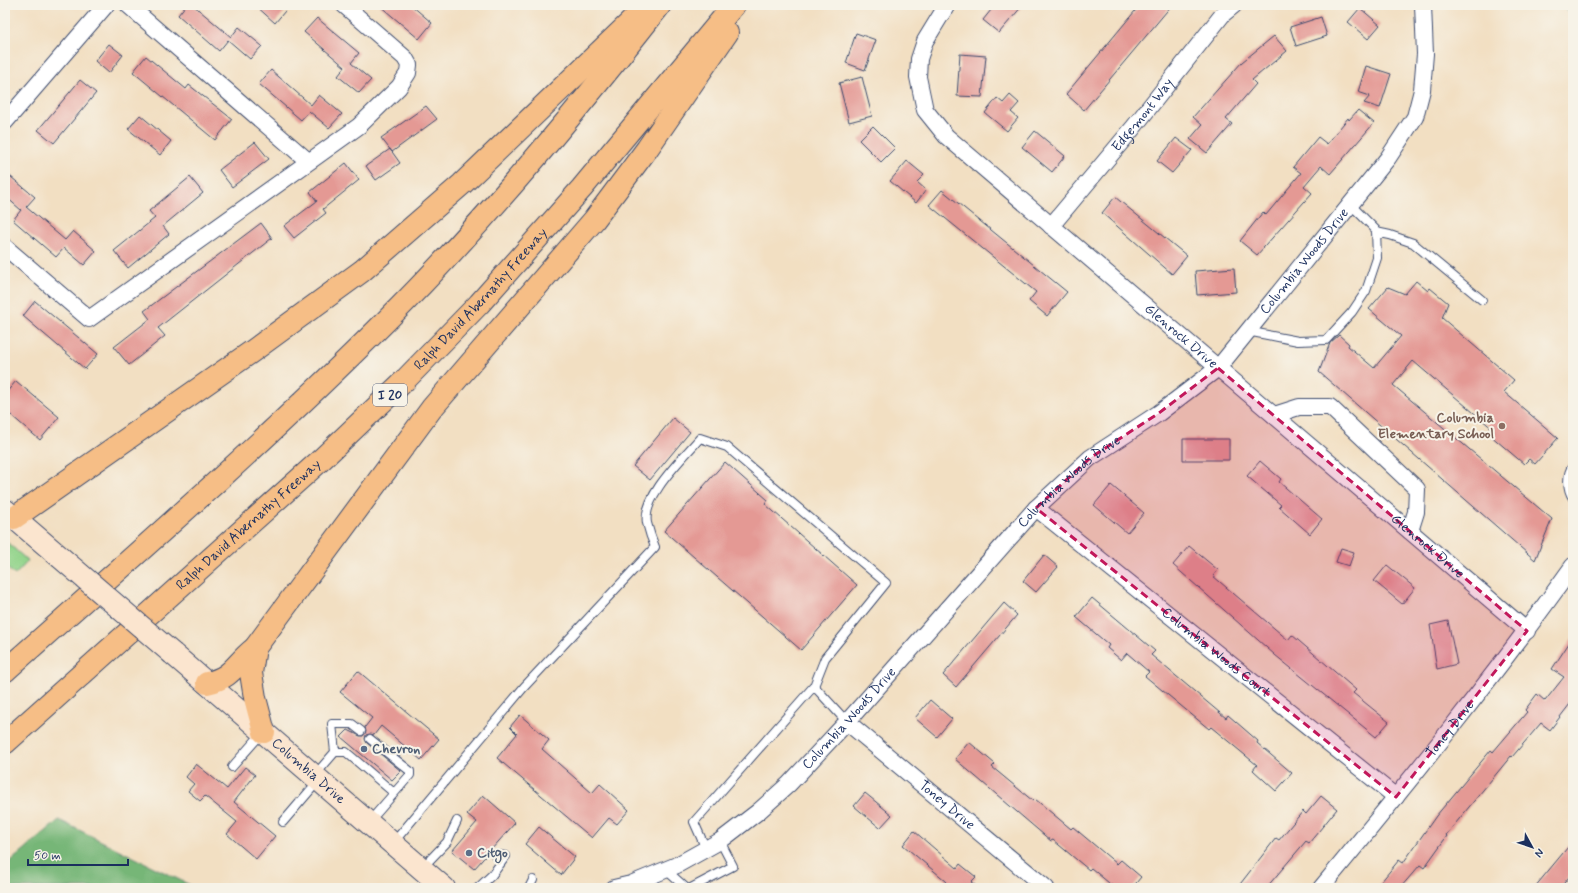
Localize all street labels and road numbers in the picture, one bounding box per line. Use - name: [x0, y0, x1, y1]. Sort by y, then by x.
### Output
- street label: Edgemont Way: [1108, 75, 1178, 156]
- street label: Columbia Woods Drive: [1256, 204, 1353, 318]
- street label: Ralph David Abernathy Freeway: [410, 224, 551, 374]
- street label: Glenrock Drive: [1140, 300, 1221, 373]
- road number: I 20: [373, 384, 407, 406]
- street label: Columbia Woods Drive: [1014, 431, 1124, 531]
- street label: Ralph David Abernathy Freeway: [172, 455, 325, 594]
- street label: Glenrock Drive: [1387, 510, 1468, 583]
- street label: Columbia Woods Court: [1158, 603, 1275, 702]
- street label: Columbia Woods Drive: [798, 664, 900, 773]
- street label: Toney Drive: [1422, 697, 1478, 761]
- street label: Columbia Drive: [268, 734, 350, 808]
- street label: Toney Drive: [915, 777, 979, 834]

